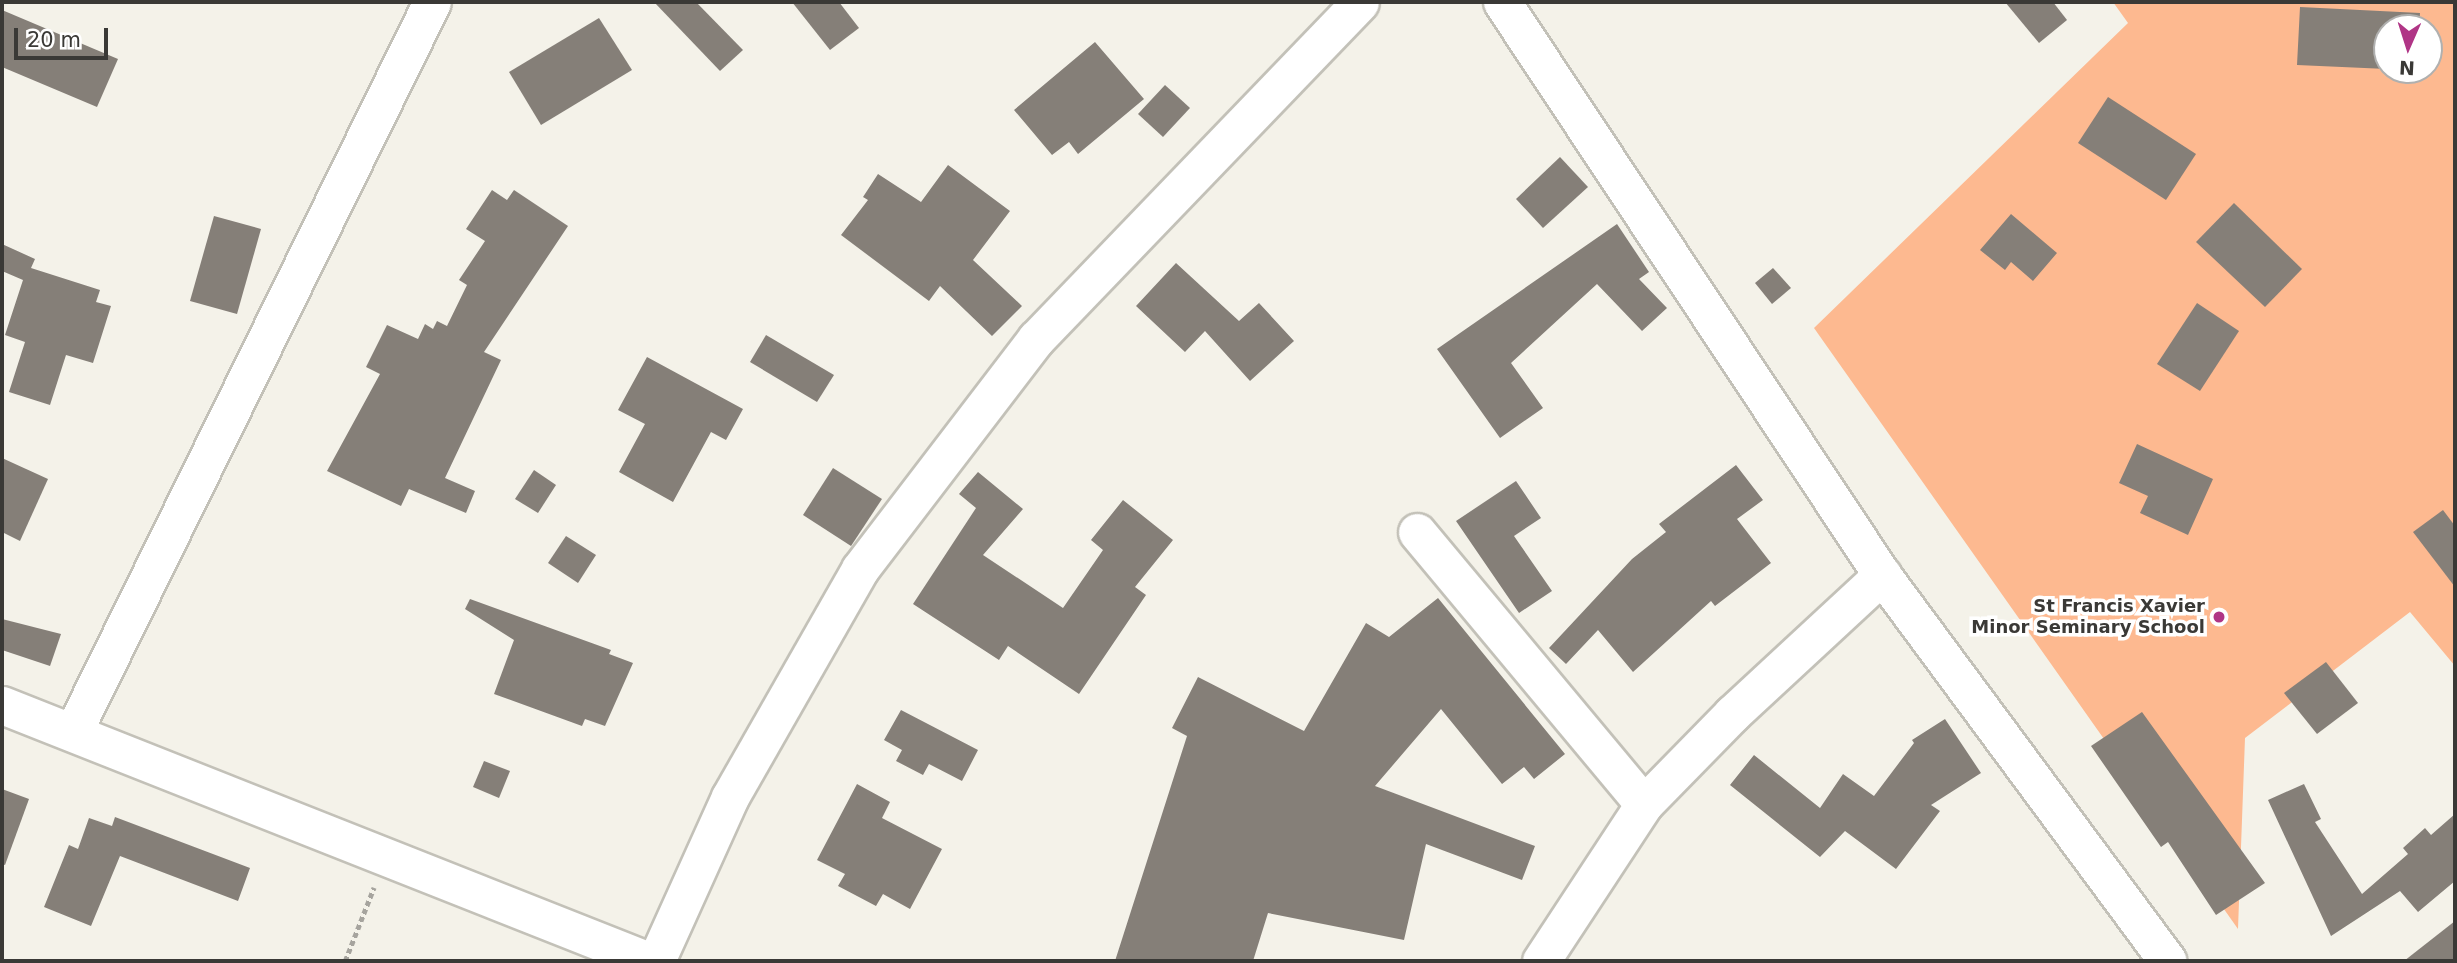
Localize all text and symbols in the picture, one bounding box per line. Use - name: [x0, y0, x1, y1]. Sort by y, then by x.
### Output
- scale bar: [18, 14, 112, 58]
- north arrow: [2373, 14, 2443, 84]
- text: 20 m: [27, 28, 81, 52]
- text: N: [2398, 57, 2416, 79]
- place label: St Francis Xavier Minor Seminary School: [1971, 596, 2205, 638]
- marker: St Francis Xavier Minor Seminary School: [2211, 609, 2227, 625]

